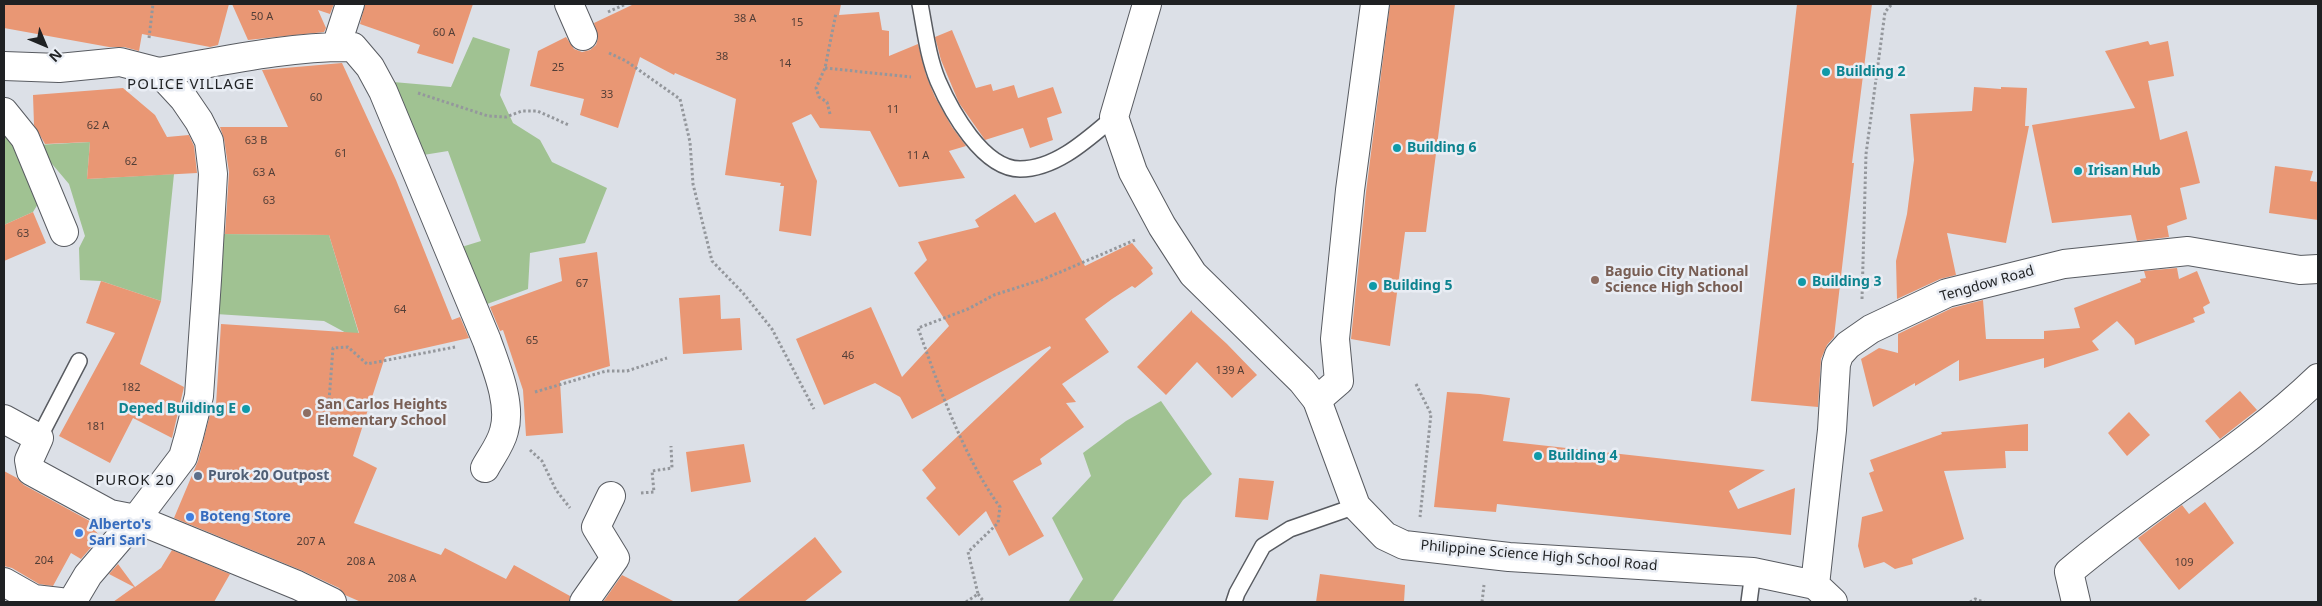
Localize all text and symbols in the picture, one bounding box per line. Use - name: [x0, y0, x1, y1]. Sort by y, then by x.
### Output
- house number: 50 A: [251, 10, 273, 24]
- house number: 38 A: [734, 12, 756, 26]
- house number: 15: [791, 16, 803, 30]
- north arrow: [20, 20, 70, 70]
- house number: 60 A: [433, 26, 455, 40]
- text: N: [45, 45, 67, 67]
- house number: 38: [716, 50, 728, 64]
- house number: 14: [779, 57, 791, 71]
- house number: 25: [552, 61, 564, 75]
- place label: Building 2: [1836, 64, 1905, 80]
- marker: Building 2: [1820, 66, 1832, 78]
- district label: POLICE VILLAGE: [125, 76, 257, 94]
- house number: 33: [601, 88, 613, 102]
- house number: 60: [310, 91, 322, 105]
- house number: 11: [887, 103, 899, 117]
- house number: 62 A: [87, 119, 109, 133]
- house number: 63 B: [245, 134, 267, 148]
- place label: Building 6: [1407, 140, 1476, 156]
- marker: Building 6: [1391, 142, 1403, 154]
- house number: 61: [335, 147, 347, 161]
- house number: 11 A: [907, 149, 929, 163]
- house number: 62: [125, 155, 137, 169]
- place label: Irisan Hub: [2088, 163, 2161, 179]
- marker: Irisan Hub: [2072, 165, 2084, 177]
- house number: 63 A: [253, 166, 275, 180]
- house number: 63: [263, 194, 275, 208]
- house number: 63: [17, 227, 29, 241]
- street label: Tengdow Road: [1938, 263, 2036, 305]
- place label: Baguio City National Science High School: [1605, 264, 1749, 296]
- marker: Baguio City National Science High School: [1589, 274, 1601, 286]
- place label: Building 3: [1812, 274, 1881, 290]
- marker: Building 3: [1796, 276, 1808, 288]
- house number: 67: [576, 277, 588, 291]
- place label: Building 5: [1383, 278, 1452, 294]
- marker: Building 5: [1367, 280, 1379, 292]
- house number: 64: [394, 303, 406, 317]
- house number: 65: [526, 334, 538, 348]
- house number: 46: [842, 349, 854, 363]
- house number: 139 A: [1216, 364, 1244, 378]
- house number: 182: [122, 381, 140, 395]
- place label: San Carlos Heights Elementary School: [317, 397, 447, 430]
- place label: Deped Building E: [118, 401, 236, 417]
- marker: Deped Building E: [240, 403, 252, 415]
- marker: San Carlos Heights Elementary School: [301, 407, 313, 419]
- house number: 181: [87, 420, 105, 434]
- place label: Building 4: [1548, 448, 1617, 464]
- marker: Building 4: [1532, 450, 1544, 462]
- place label: Purok 20 Outpost: [208, 468, 329, 484]
- marker: Purok 20 Outpost: [192, 470, 204, 482]
- district label: PUROK 20: [94, 472, 176, 490]
- place label: Boteng Store: [200, 509, 291, 525]
- marker: Boteng Store: [184, 511, 196, 523]
- place label: Alberto's Sari Sari: [89, 517, 151, 550]
- marker: Alberto's Sari Sari: [73, 527, 85, 539]
- house number: 207 A: [297, 535, 325, 549]
- street label: Philippine Science High School Road: [1420, 537, 1658, 575]
- house number: 204: [35, 554, 53, 568]
- house number: 208 A: [347, 555, 375, 569]
- house number: 109: [2175, 556, 2193, 570]
- house number: 208 A: [388, 572, 416, 586]

